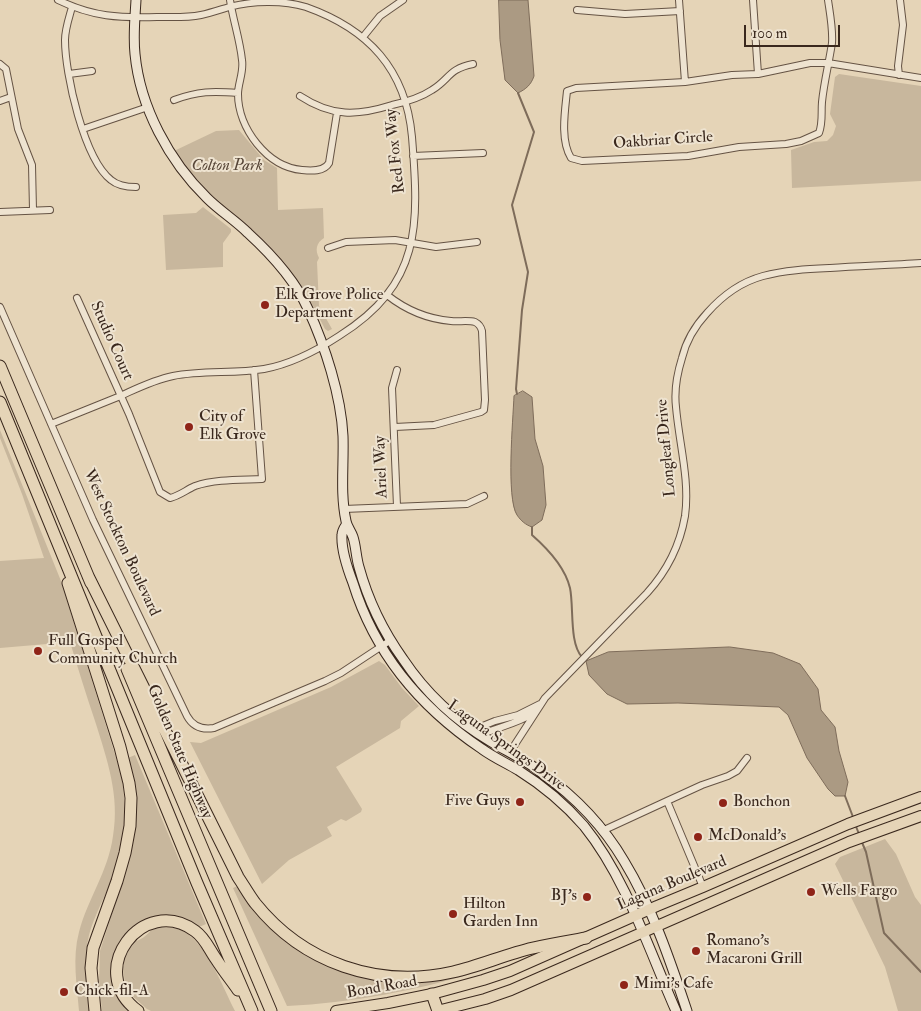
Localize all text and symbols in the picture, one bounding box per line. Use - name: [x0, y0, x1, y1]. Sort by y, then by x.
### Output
- scale bar: [746, 15, 842, 47]
- text: 100 m: [752, 24, 787, 43]
- street label: Red Fox Way: [382, 108, 410, 194]
- street label: Oakbriar Circle: [612, 128, 714, 154]
- park label: Colton Park: [191, 157, 263, 177]
- place label: Elk Grove Police Department: [275, 286, 383, 324]
- street label: Studio Court: [85, 299, 137, 383]
- marker: Elk Grove Police Department: [259, 299, 271, 311]
- street label: Longleaf Drive: [653, 398, 681, 498]
- place label: City of Elk Grove: [199, 408, 266, 446]
- marker: City of Elk Grove: [183, 421, 195, 433]
- street label: Ariel Way: [371, 435, 393, 499]
- street label: West Stockton Boulevard: [78, 466, 164, 620]
- place label: Full Gospel Community Church: [48, 632, 177, 670]
- marker: Full Gospel Community Church: [32, 645, 44, 657]
- street label: Golden State Highway: [142, 682, 216, 822]
- street label: Laguna Springs Drive: [443, 697, 569, 795]
- place label: Five Guys: [445, 792, 510, 812]
- place label: Bonchon: [733, 793, 790, 813]
- marker: Five Guys: [514, 796, 526, 808]
- marker: Bonchon: [717, 797, 729, 809]
- place label: McDonald's: [708, 827, 786, 847]
- marker: McDonald's: [692, 831, 704, 843]
- street label: Laguna Boulevard: [614, 852, 730, 916]
- place label: Wells Fargo: [821, 882, 897, 902]
- marker: Wells Fargo: [805, 886, 817, 898]
- place label: BJ's: [551, 887, 577, 907]
- marker: BJ's: [581, 891, 593, 903]
- place label: Hilton Garden Inn: [463, 895, 538, 933]
- marker: Hilton Garden Inn: [447, 908, 459, 920]
- place label: Romano's Macaroni Grill: [706, 932, 802, 970]
- marker: Romano's Macaroni Grill: [690, 945, 702, 957]
- street label: Bond Road: [345, 972, 419, 1004]
- place label: Mimi's Cafe: [634, 975, 713, 995]
- marker: Mimi's Cafe: [618, 979, 630, 991]
- place label: Chick-fil-A: [74, 982, 149, 1002]
- marker: Chick-fil-A: [58, 986, 70, 998]

